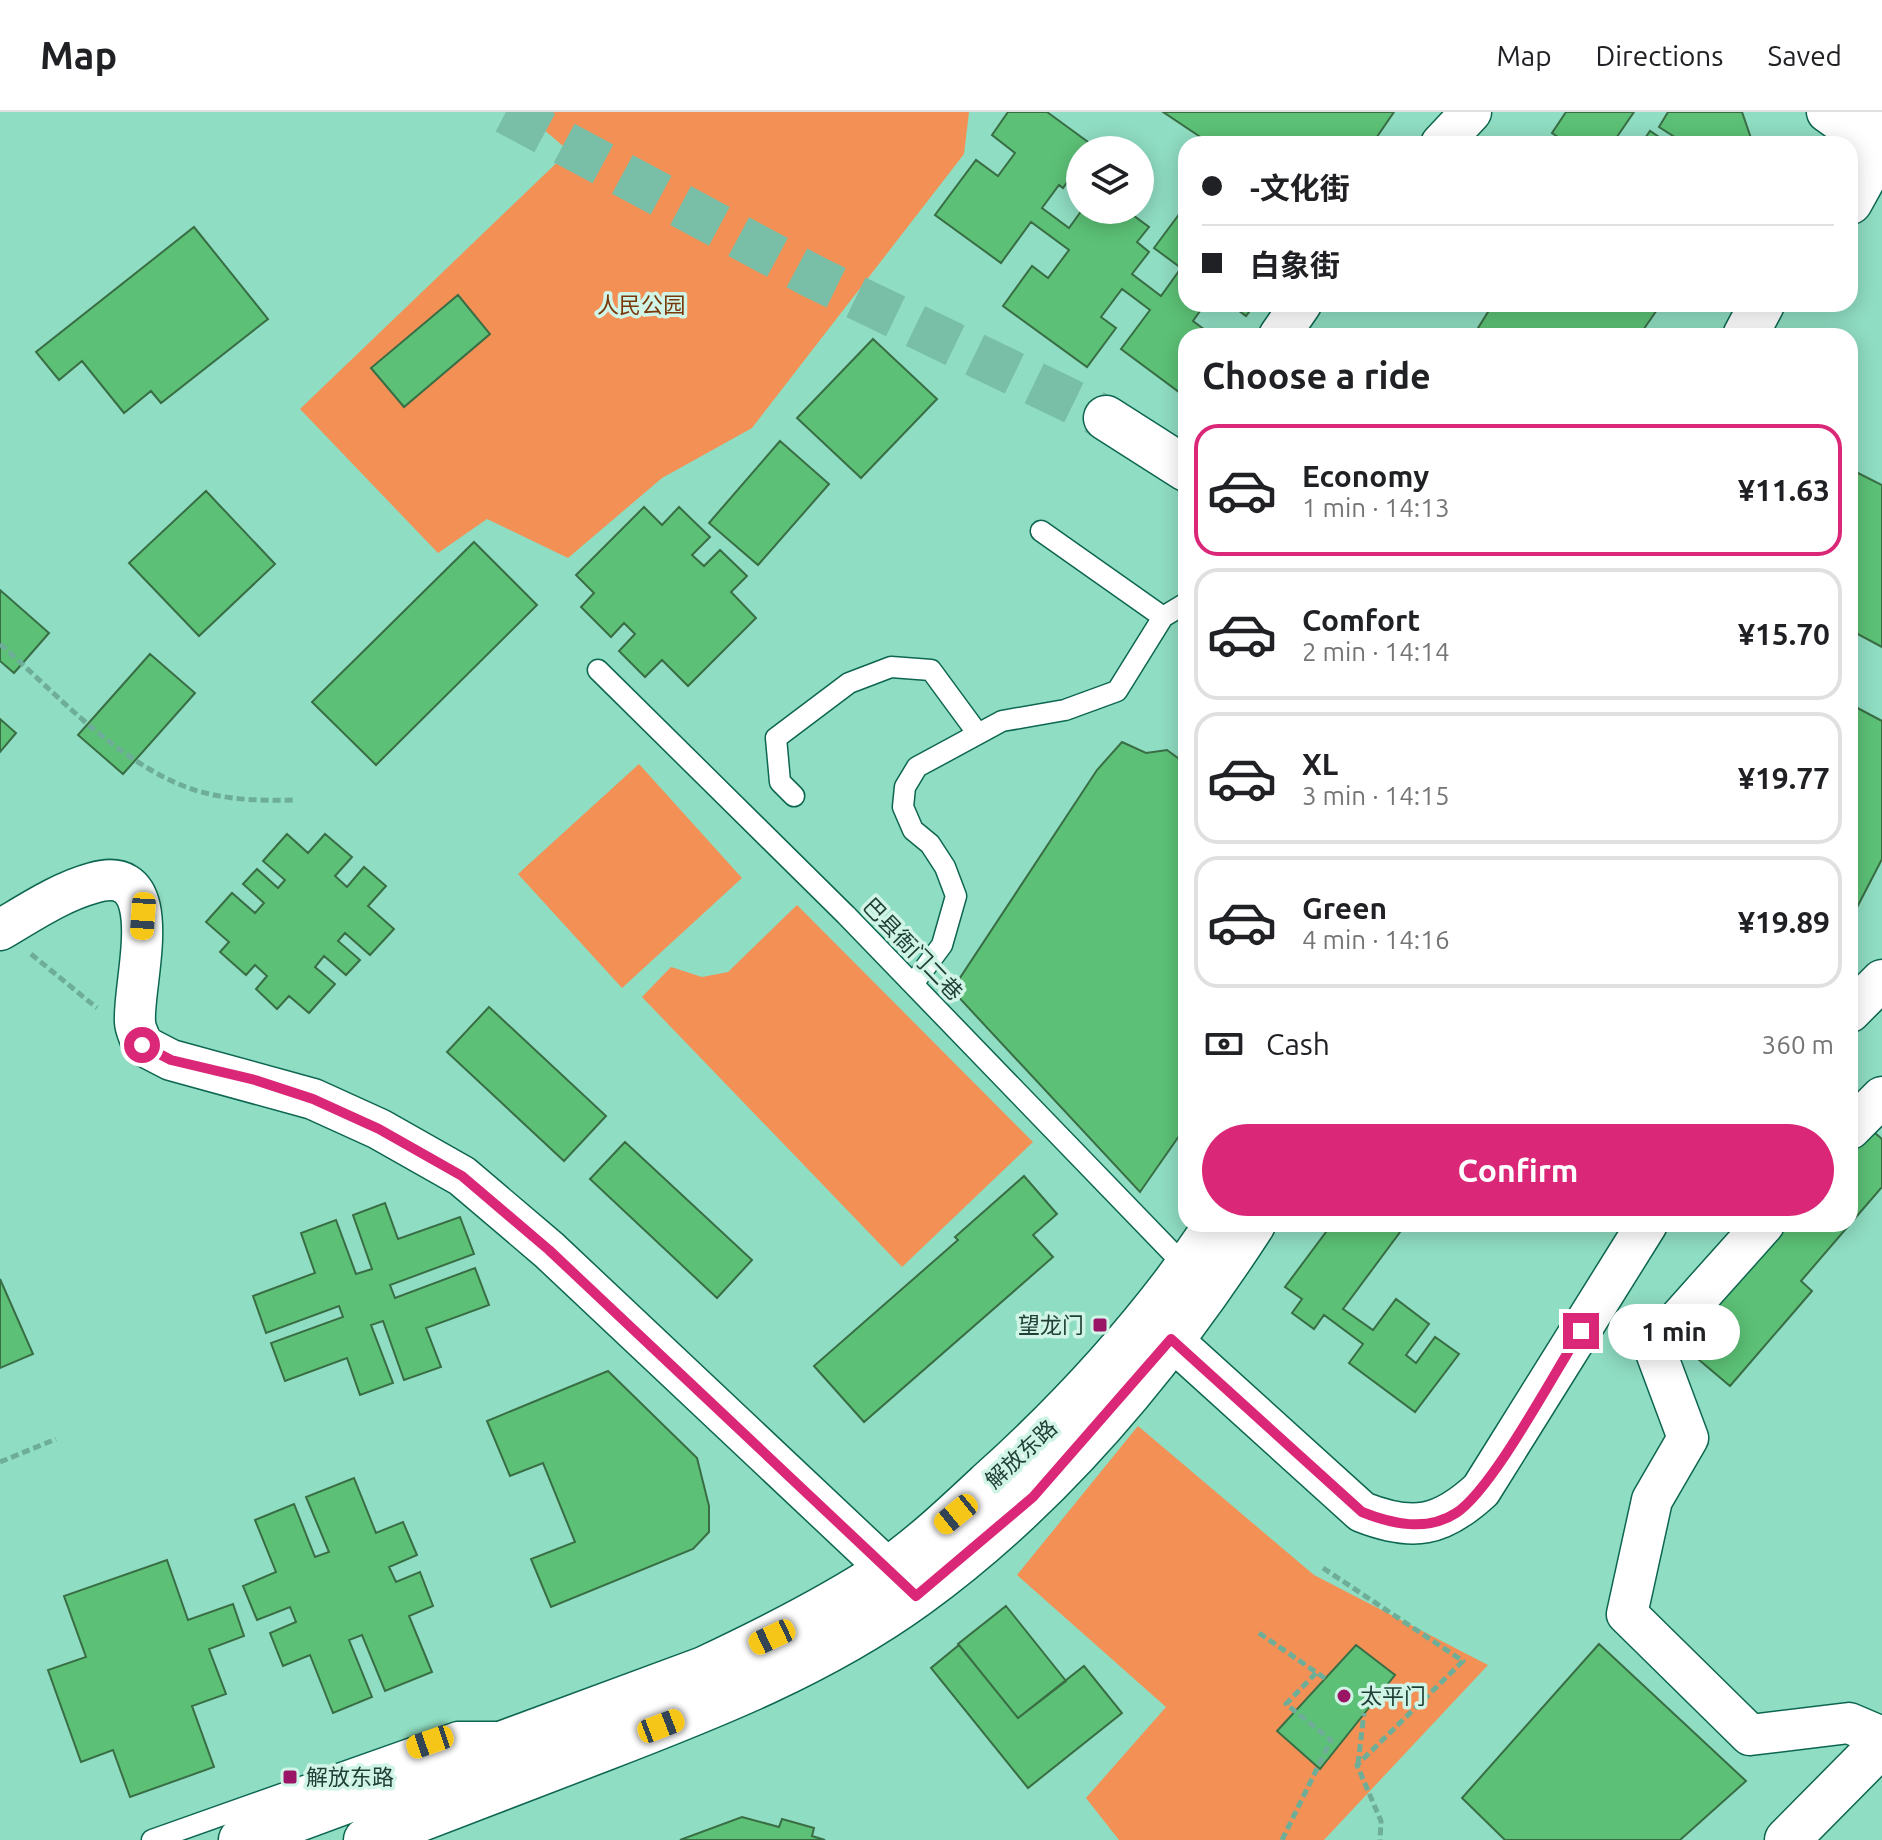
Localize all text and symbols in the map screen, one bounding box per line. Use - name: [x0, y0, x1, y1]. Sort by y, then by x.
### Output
- text: Map: [40, 34, 117, 76]
- text: Map: [1496, 40, 1552, 71]
- text: Directions: [1596, 40, 1723, 71]
- text: Saved: [1767, 40, 1842, 71]
- map controls: [1066, 136, 1154, 224]
- button: layers: [1066, 136, 1154, 224]
- text: -文化街: [1250, 171, 1350, 205]
- text: 白象街: [1250, 248, 1340, 282]
- park label: 人民公园: [597, 292, 685, 317]
- text: Choose a ride: [1202, 355, 1431, 396]
- icon: car: [1206, 454, 1278, 526]
- text: Economy: [1302, 459, 1429, 493]
- text: ¥11.63: [1738, 473, 1830, 507]
- text: 1 min · 14:13: [1302, 493, 1450, 522]
- icon: car: [1206, 598, 1278, 670]
- text: Comfort: [1302, 603, 1420, 637]
- text: ¥15.70: [1738, 617, 1830, 651]
- text: 2 min · 14:14: [1302, 637, 1450, 666]
- icon: car: [1206, 742, 1278, 814]
- text: XL: [1302, 747, 1338, 781]
- text: ¥19.77: [1738, 761, 1830, 795]
- text: 3 min · 14:15: [1302, 781, 1450, 810]
- icon: car: [1206, 886, 1278, 958]
- car: [129, 891, 157, 941]
- text: Green: [1302, 891, 1387, 925]
- street label: 巴县衙门二巷: [859, 892, 968, 1005]
- text: ¥19.89: [1738, 905, 1830, 939]
- text: 4 min · 14:16: [1302, 925, 1450, 954]
- icon: cash: [1202, 1022, 1246, 1066]
- route start: [124, 1027, 160, 1063]
- text: Cash: [1266, 1027, 1330, 1061]
- text: 360 m: [1762, 1030, 1834, 1059]
- button: Confirm: [1202, 1124, 1834, 1216]
- callout: 1 min: [1609, 1303, 1741, 1359]
- place label: 望龙门: [1018, 1312, 1084, 1337]
- route end: [1563, 1313, 1599, 1349]
- marker: 望龙门: [1091, 1316, 1109, 1334]
- text: 1 min: [1641, 1317, 1707, 1346]
- street label: 解放东路: [980, 1414, 1061, 1493]
- car: [930, 1490, 982, 1538]
- car: [745, 1616, 799, 1658]
- place label: 太平门: [1360, 1683, 1426, 1708]
- marker: 太平门: [1335, 1687, 1353, 1705]
- car: [634, 1706, 688, 1746]
- car: [403, 1723, 457, 1761]
- place label: 解放东路: [306, 1764, 394, 1789]
- marker: 解放东路: [281, 1768, 299, 1786]

